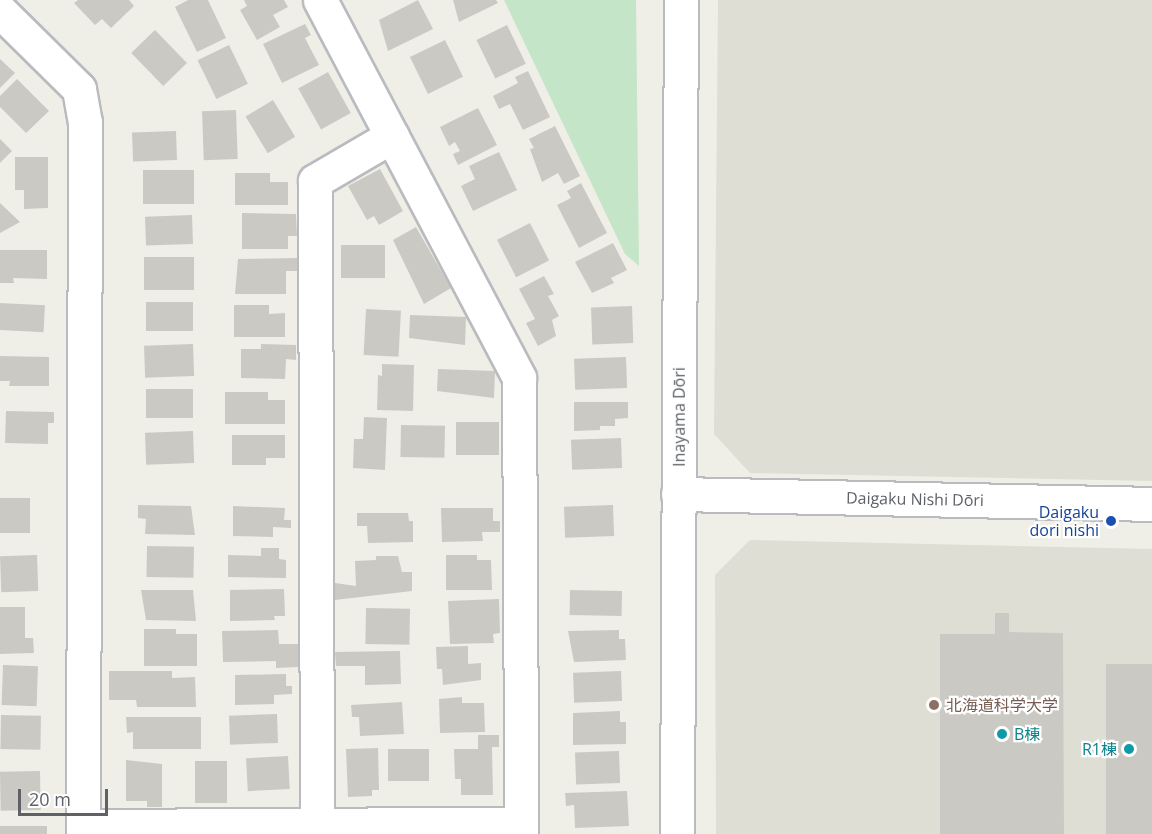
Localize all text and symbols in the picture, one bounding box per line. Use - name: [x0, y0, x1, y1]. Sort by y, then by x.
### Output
- street label: Inayama Dōri: [669, 367, 689, 467]
- street label: Daigaku Nishi Dōri: [846, 488, 984, 510]
- place label: Daigaku dori nishi: [1030, 502, 1099, 540]
- marker: Daigaku dori nishi: [1104, 514, 1118, 528]
- place label: 北海道科学大学: [946, 695, 1058, 715]
- marker: 北海道科学大学: [927, 698, 941, 712]
- place label: B棟: [1014, 724, 1040, 744]
- marker: B棟: [995, 727, 1009, 741]
- place label: R1棟: [1082, 739, 1117, 759]
- marker: R1棟: [1122, 742, 1136, 756]
- scale bar: [21, 777, 111, 815]
- text: 20 m: [29, 787, 71, 811]

